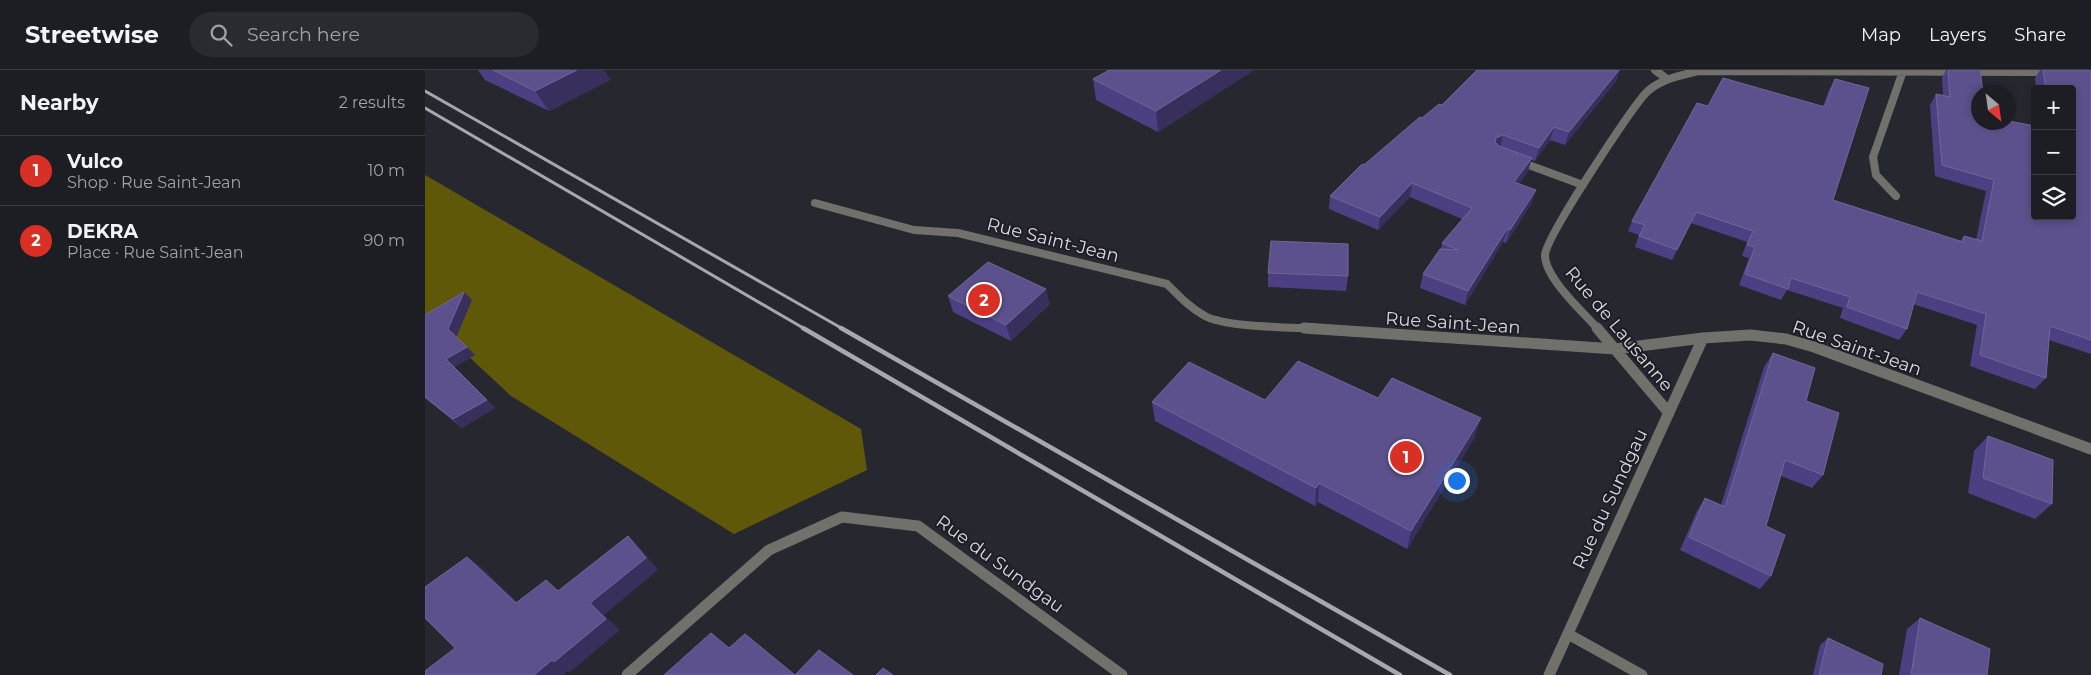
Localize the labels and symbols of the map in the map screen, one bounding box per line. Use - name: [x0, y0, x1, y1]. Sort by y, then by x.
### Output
- north arrow: [1971, 85, 2016, 130]
- street label: Rue Saint-Jean: [985, 213, 1121, 267]
- street label: Rue de Lausanne: [1560, 262, 1678, 396]
- pin: 2: [968, 281, 1000, 319]
- street label: Rue Saint-Jean: [1385, 307, 1521, 339]
- street label: Rue Saint-Jean: [1789, 316, 1925, 380]
- street label: Rue du Sundgau: [1568, 425, 1652, 573]
- pin: 1: [1390, 438, 1422, 476]
- your location: [1444, 468, 1470, 494]
- street label: Rue du Sundgau: [932, 510, 1068, 618]

